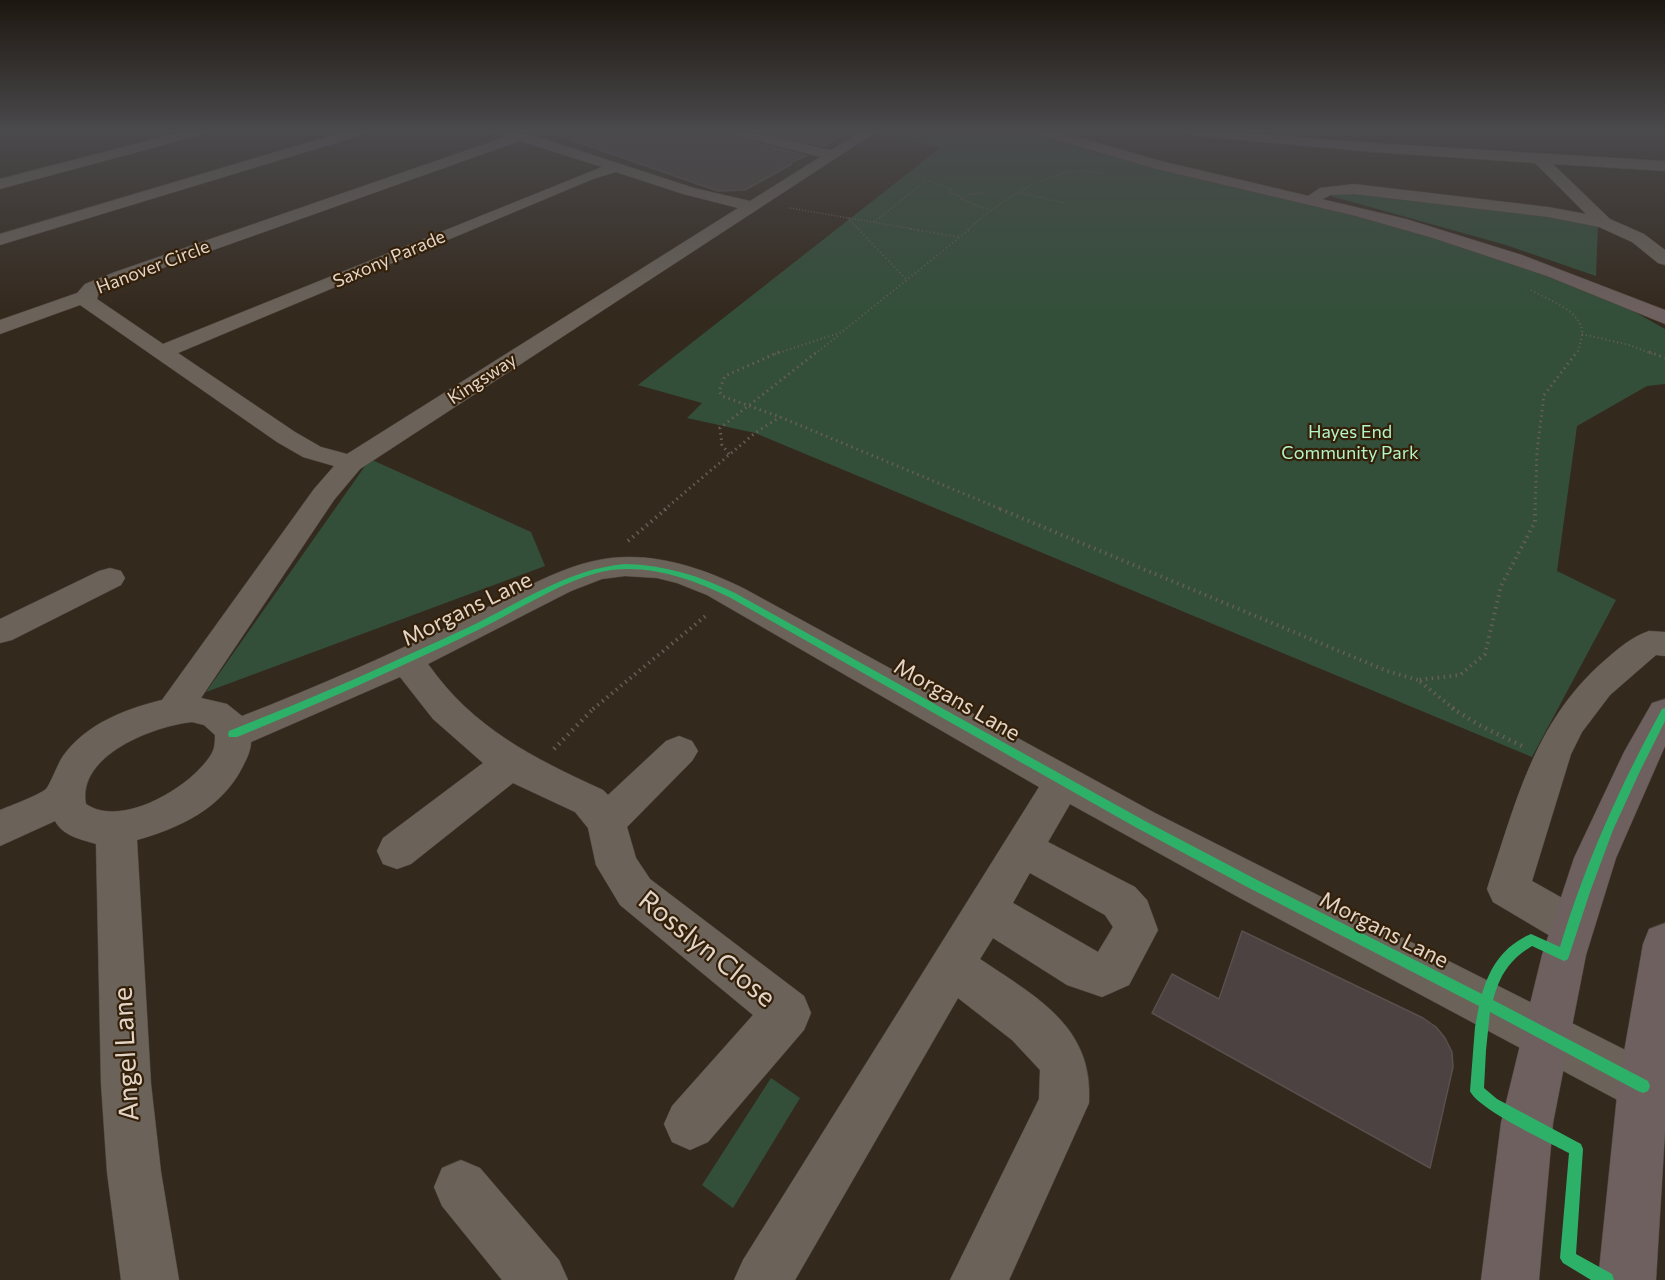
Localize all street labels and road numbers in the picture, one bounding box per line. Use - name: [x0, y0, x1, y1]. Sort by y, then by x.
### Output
- street label: Saxony Parade: [330, 226, 448, 292]
- street label: Hanover Circle: [93, 236, 213, 298]
- street label: Kingsway: [444, 349, 520, 409]
- street label: Morgans Lane: [398, 566, 536, 652]
- street label: Morgans Lane: [889, 653, 1025, 747]
- street label: Rosslyn Close: [632, 884, 782, 1014]
- street label: Morgans Lane: [1315, 886, 1453, 974]
- street label: Angel Lane: [106, 986, 146, 1122]

